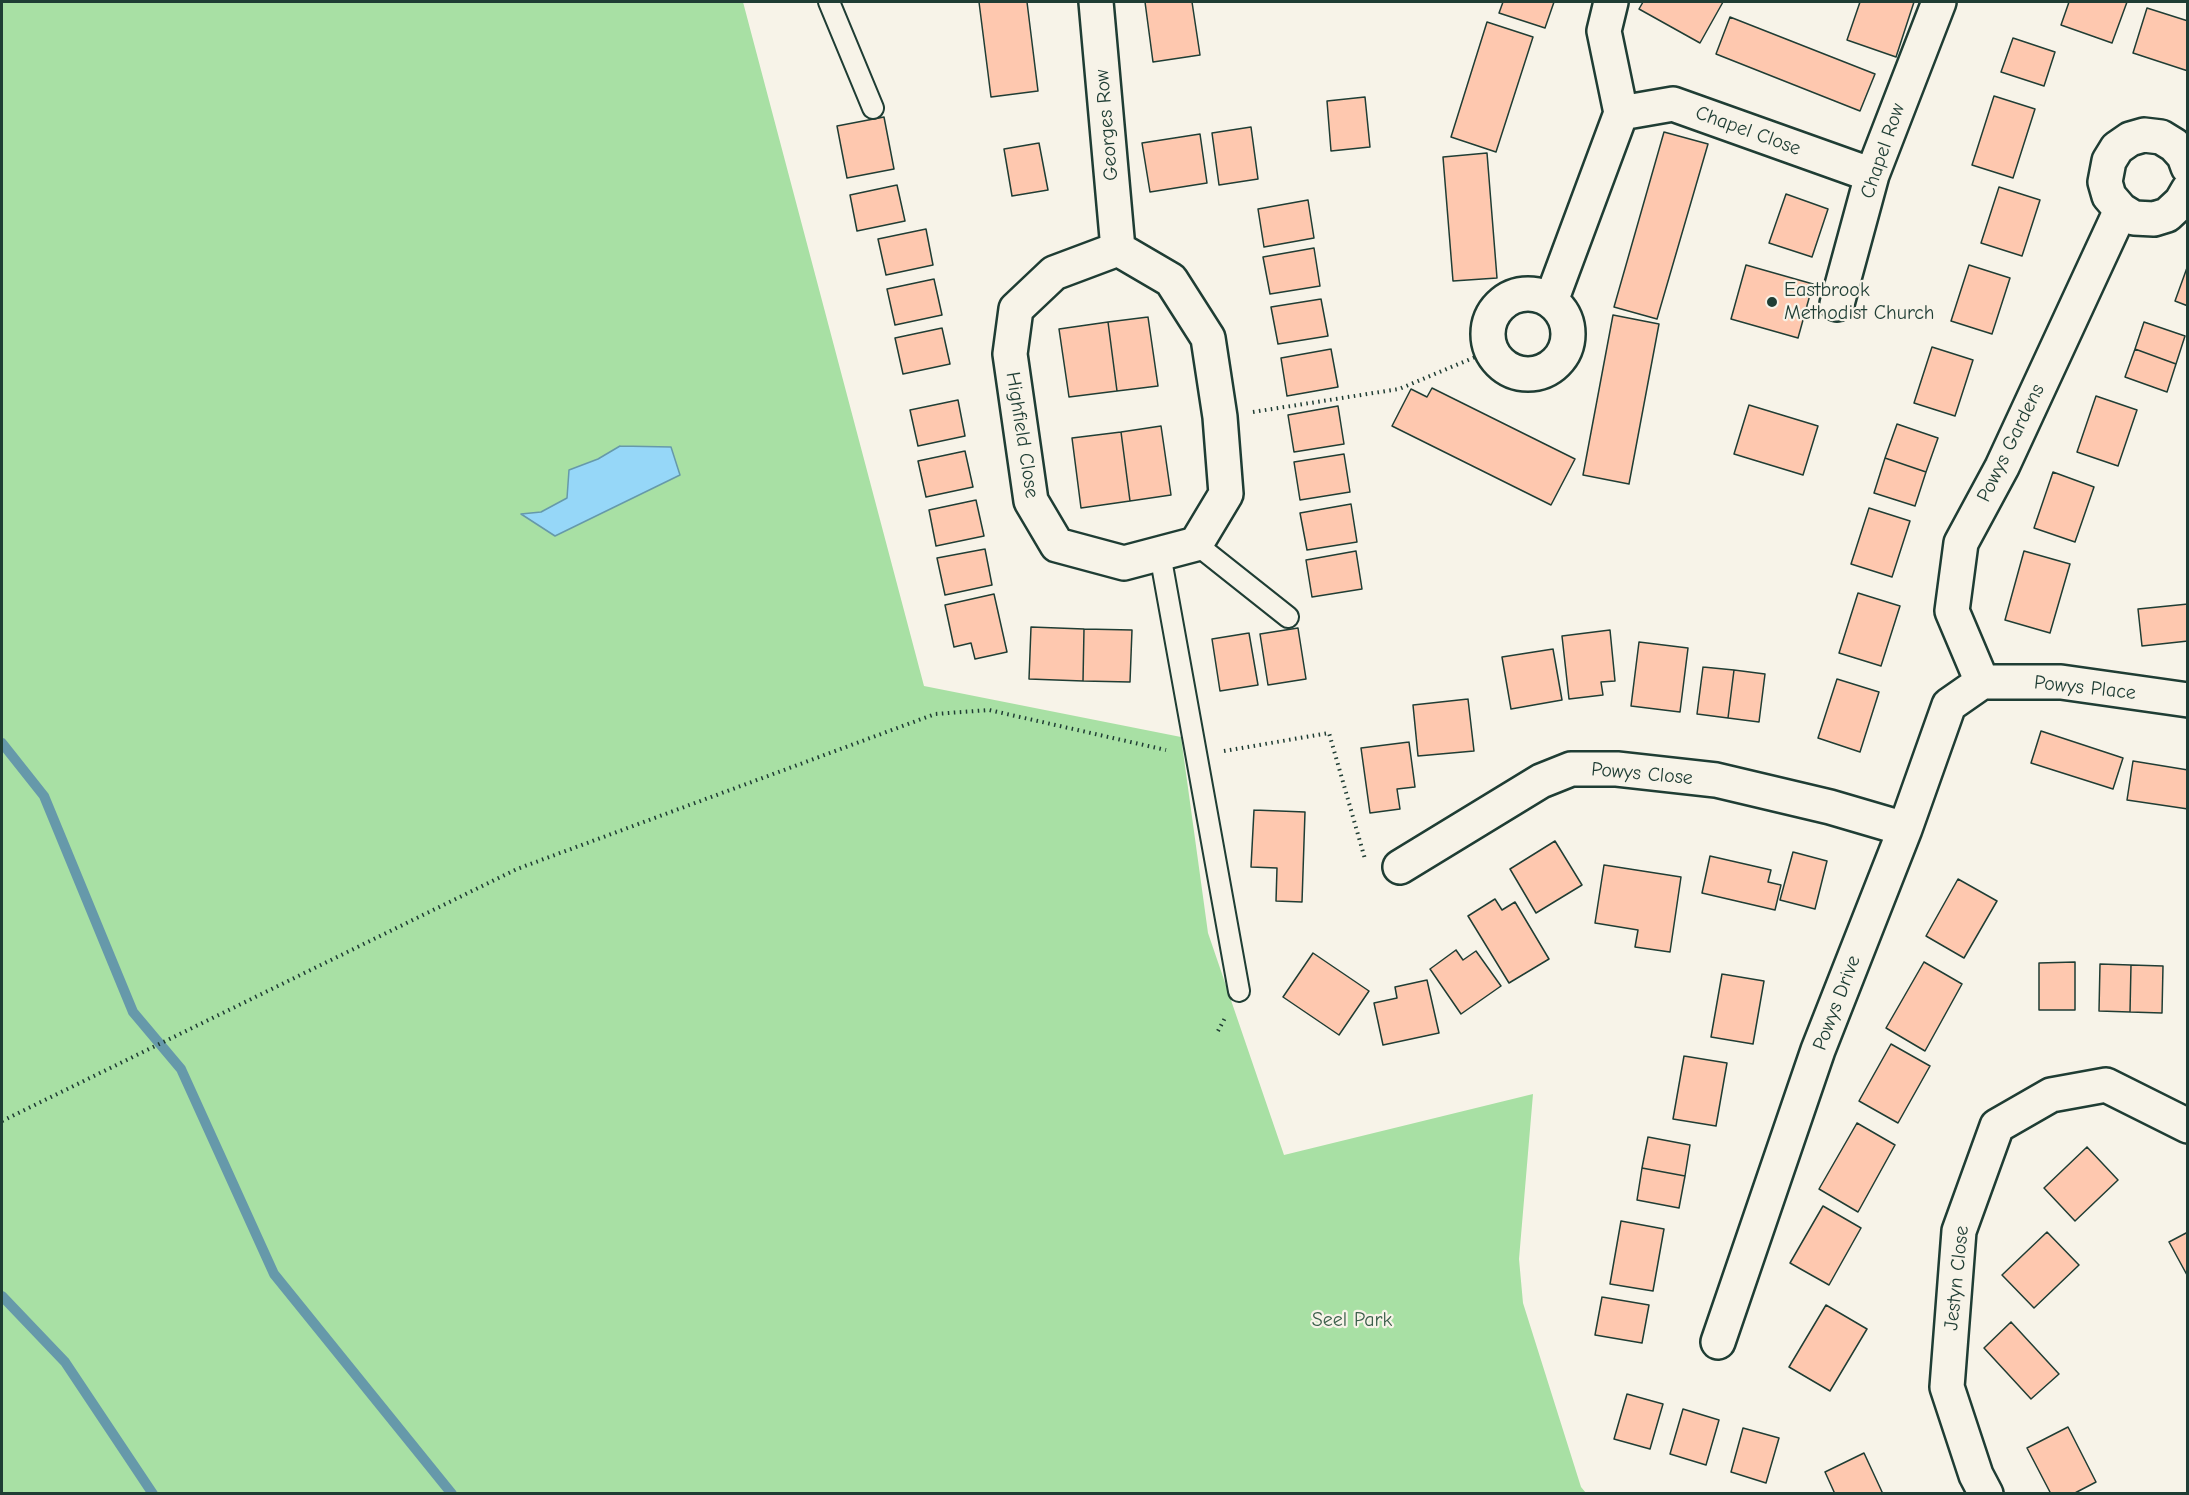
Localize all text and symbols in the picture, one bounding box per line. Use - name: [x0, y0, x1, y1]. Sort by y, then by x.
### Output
- street label: Georges Row: [1090, 68, 1124, 182]
- street label: Chapel Row: [1856, 100, 1910, 202]
- street label: Chapel Close: [1692, 101, 1804, 161]
- place label: Eastbrook Methodist Church: [1784, 278, 1935, 325]
- marker: Eastbrook Methodist Church: [1765, 295, 1779, 309]
- street label: Highfield Close: [1000, 370, 1044, 500]
- street label: Powys Gardens: [1972, 380, 2050, 506]
- street label: Powys Place: [2033, 671, 2137, 705]
- street label: Powys Close: [1590, 758, 1694, 790]
- street label: Powys Drive: [1808, 952, 1866, 1054]
- street label: Jestyn Close: [1940, 1224, 1974, 1332]
- park label: Seel Park: [1312, 1308, 1392, 1332]

